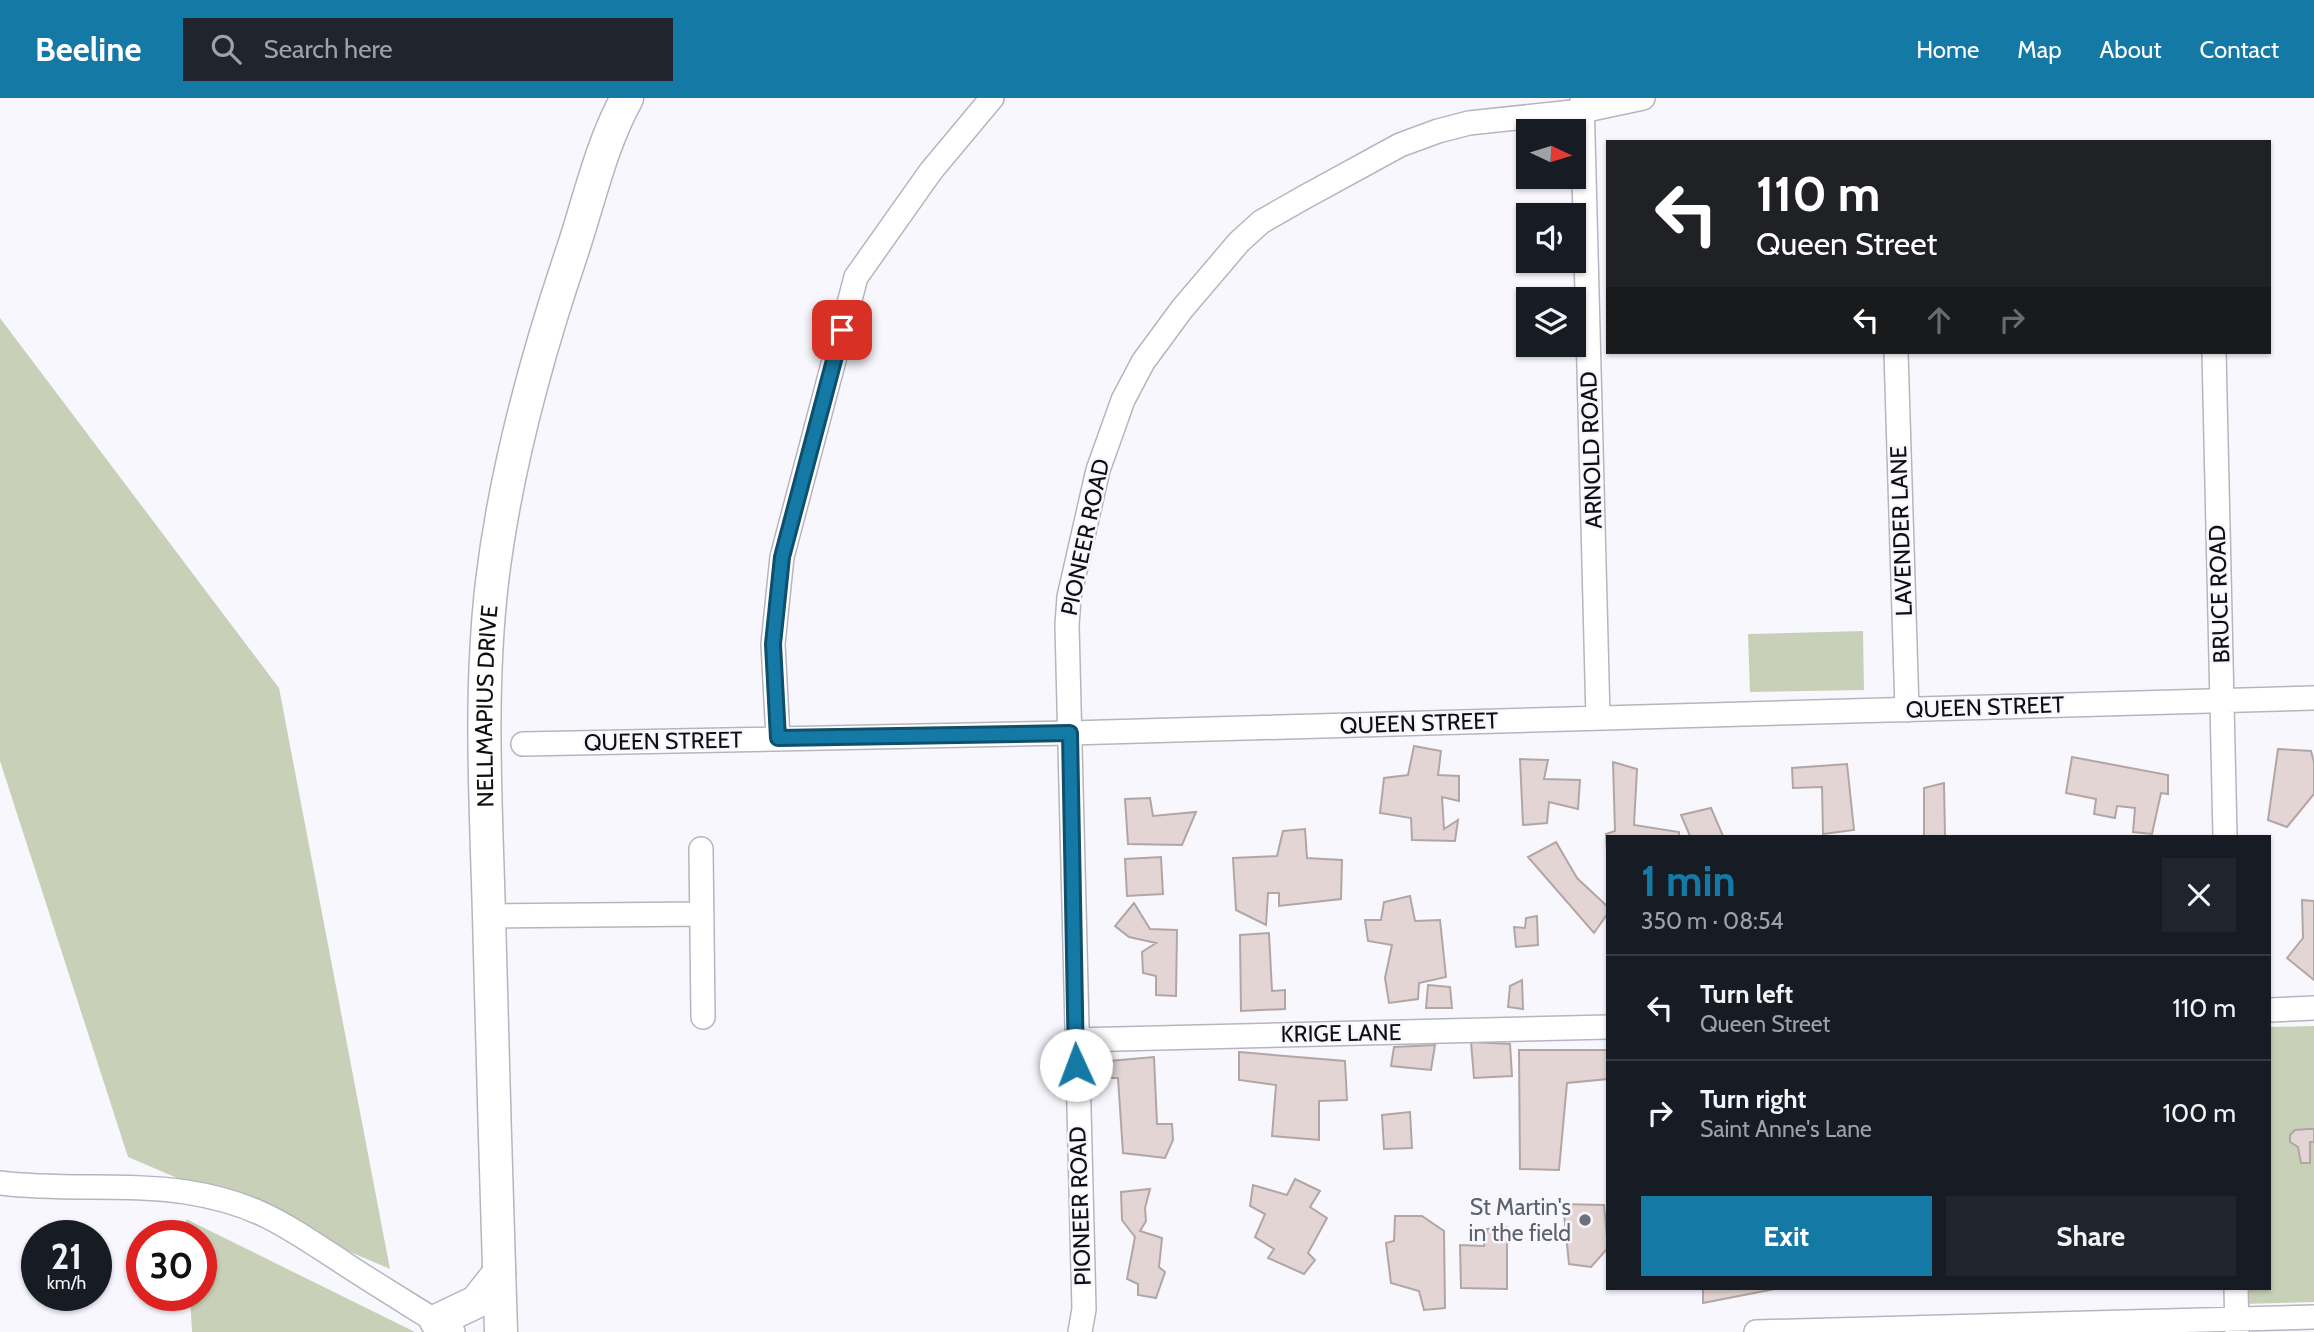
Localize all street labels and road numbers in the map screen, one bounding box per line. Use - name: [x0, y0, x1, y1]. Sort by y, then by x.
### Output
- street label: ARNOLD ROAD: [1574, 371, 1608, 529]
- street label: LAVENDER LANE: [1884, 445, 1918, 617]
- street label: PIONEER ROAD: [1055, 456, 1115, 618]
- street label: BRUCE ROAD: [2203, 524, 2235, 664]
- street label: NELLMAPIUS DRIVE: [470, 604, 503, 808]
- street label: QUEEN STREET: [1905, 690, 2065, 724]
- street label: QUEEN STREET: [1339, 706, 1499, 740]
- street label: QUEEN STREET: [584, 726, 742, 756]
- street label: KRIGE LANE: [1280, 1018, 1402, 1048]
- street label: PIONEER ROAD: [1063, 1126, 1097, 1286]

